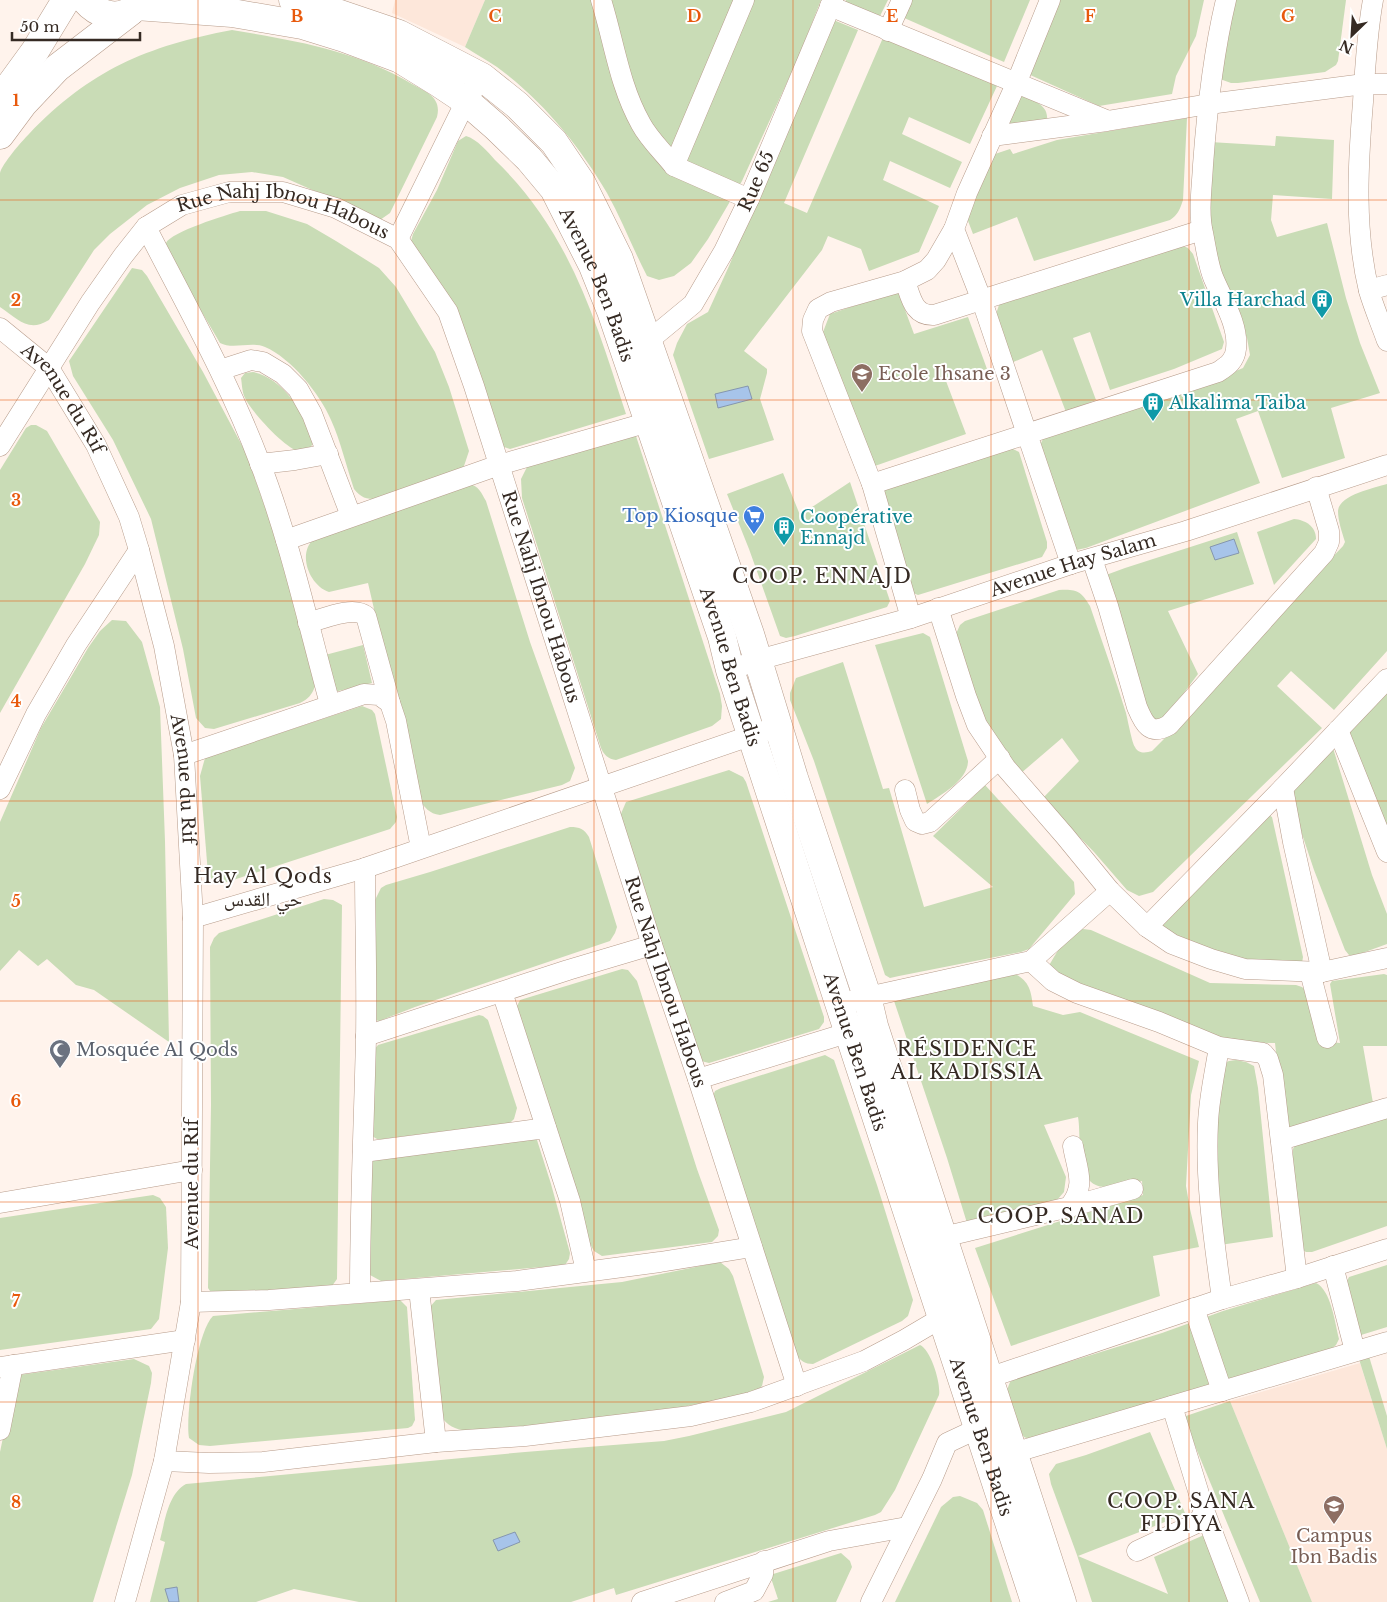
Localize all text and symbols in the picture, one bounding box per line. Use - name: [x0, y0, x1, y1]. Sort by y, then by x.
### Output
- text: B: [291, 6, 304, 26]
- text: C: [488, 6, 502, 26]
- text: D: [687, 6, 701, 26]
- text: E: [886, 6, 898, 26]
- text: F: [1084, 6, 1096, 26]
- text: G: [1281, 6, 1295, 26]
- scale bar: [12, 10, 140, 42]
- north arrow: [1327, 10, 1377, 60]
- text: 50 m: [20, 17, 60, 36]
- text: N: [1337, 36, 1356, 58]
- text: 1: [13, 90, 20, 110]
- street label: Rue 65: [734, 148, 779, 215]
- street label: Rue Nahj Ibnou Habous: [174, 180, 393, 244]
- street label: Avenue Ben Badis: [554, 203, 639, 365]
- building icon: Villa Harchad: [1310, 288, 1334, 319]
- place label: Villa Harchad: [1179, 289, 1306, 311]
- text: 2: [11, 290, 21, 310]
- street label: Avenue du Rif: [16, 338, 110, 459]
- school or university icon: Ecole Ihsane 3: [850, 362, 874, 393]
- place label: Ecole Ihsane 3: [878, 363, 1011, 385]
- building icon: Alkalima Taiba: [1141, 391, 1165, 422]
- place label: Alkalima Taiba: [1168, 392, 1306, 414]
- street label: Rue Nahj Ibnou Habous: [497, 488, 585, 705]
- text: 3: [11, 490, 21, 510]
- supermarket icon: Top Kiosque: [742, 504, 766, 535]
- place label: Top Kiosque: [622, 505, 738, 527]
- place label: Coopérative Ennajd: [800, 506, 913, 549]
- building icon: Coopérative Ennajd: [772, 515, 796, 546]
- street label: Avenue Hay Salam: [986, 529, 1159, 602]
- district label: COOP. ENNAJD: [732, 564, 912, 588]
- street label: Avenue Ben Badis: [694, 583, 765, 749]
- text: 4: [11, 691, 21, 711]
- street label: Avenue du Rif: [165, 711, 200, 847]
- district label: Hay Al Qods حي القدس: [193, 864, 333, 915]
- street label: Rue Nahj Ibnou Habous: [620, 874, 711, 1090]
- text: 5: [11, 891, 21, 911]
- street label: Avenue Ben Badis: [818, 969, 891, 1134]
- district label: RÉSIDENCE AL KADISSIA: [890, 1036, 1043, 1084]
- mosque icon: Mosquée Al Qods: [48, 1038, 72, 1069]
- place label: Mosquée Al Qods: [76, 1039, 238, 1061]
- text: 6: [11, 1091, 22, 1111]
- street label: Avenue du Rif: [181, 1116, 203, 1250]
- district label: COOP. SANAD: [978, 1204, 1144, 1228]
- text: 7: [12, 1291, 21, 1311]
- street label: Avenue Ben Badis: [944, 1354, 1017, 1519]
- district label: COOP. SANA FIDIYA: [1107, 1489, 1255, 1536]
- text: 8: [11, 1492, 21, 1512]
- school or university icon: Campus Ibn Badis: [1322, 1494, 1346, 1525]
- place label: Campus Ibn Badis: [1290, 1525, 1378, 1568]

